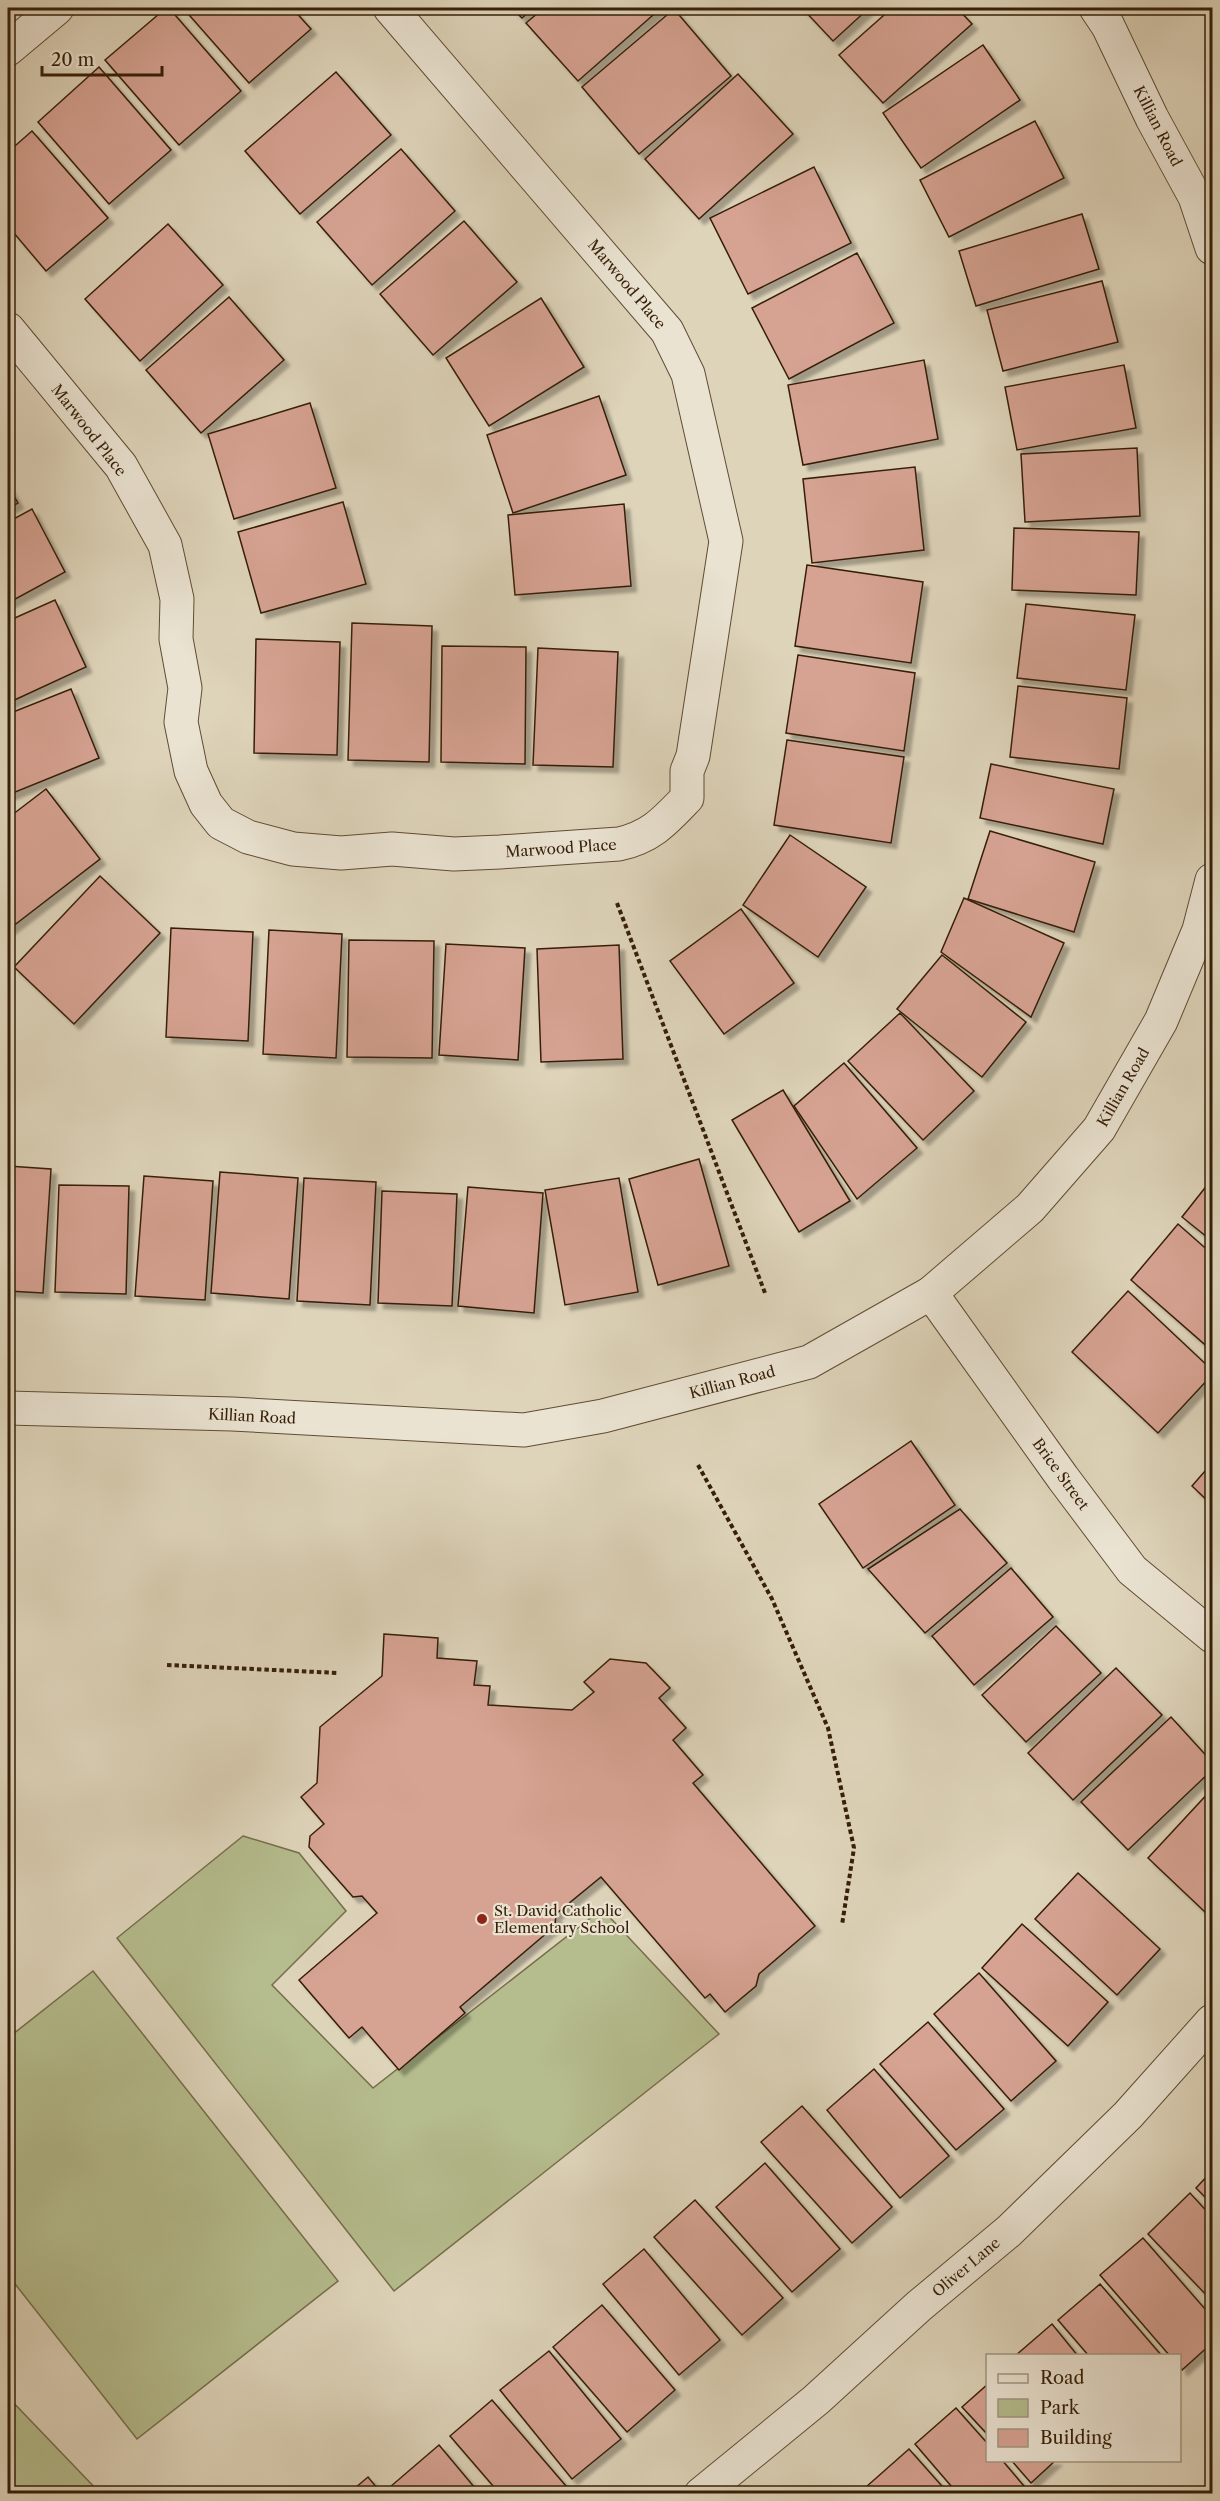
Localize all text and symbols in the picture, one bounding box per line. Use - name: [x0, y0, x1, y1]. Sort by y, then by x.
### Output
- scale bar: [42, 39, 162, 77]
- text: 20 m: [51, 49, 95, 71]
- street label: Killian Road: [1130, 82, 1186, 170]
- street label: Marwood Place: [584, 235, 670, 333]
- street label: Marwood Place: [47, 380, 131, 480]
- street label: Marwood Place: [505, 835, 617, 861]
- street label: Killian Road: [1093, 1044, 1153, 1130]
- street label: Killian Road: [687, 1361, 777, 1403]
- street label: Killian Road: [208, 1404, 296, 1428]
- street label: Brice Street: [1029, 1434, 1094, 1514]
- place label: St. David Catholic Elementary School: [494, 1901, 630, 1937]
- marker: St. David Catholic Elementary School: [475, 1912, 489, 1926]
- street label: Oliver Lane: [928, 2233, 1004, 2301]
- legend: [986, 2354, 1181, 2462]
- text: Road: [1040, 2367, 1085, 2389]
- text: Park: [1040, 2397, 1081, 2419]
- text: Building: [1040, 2427, 1112, 2449]

